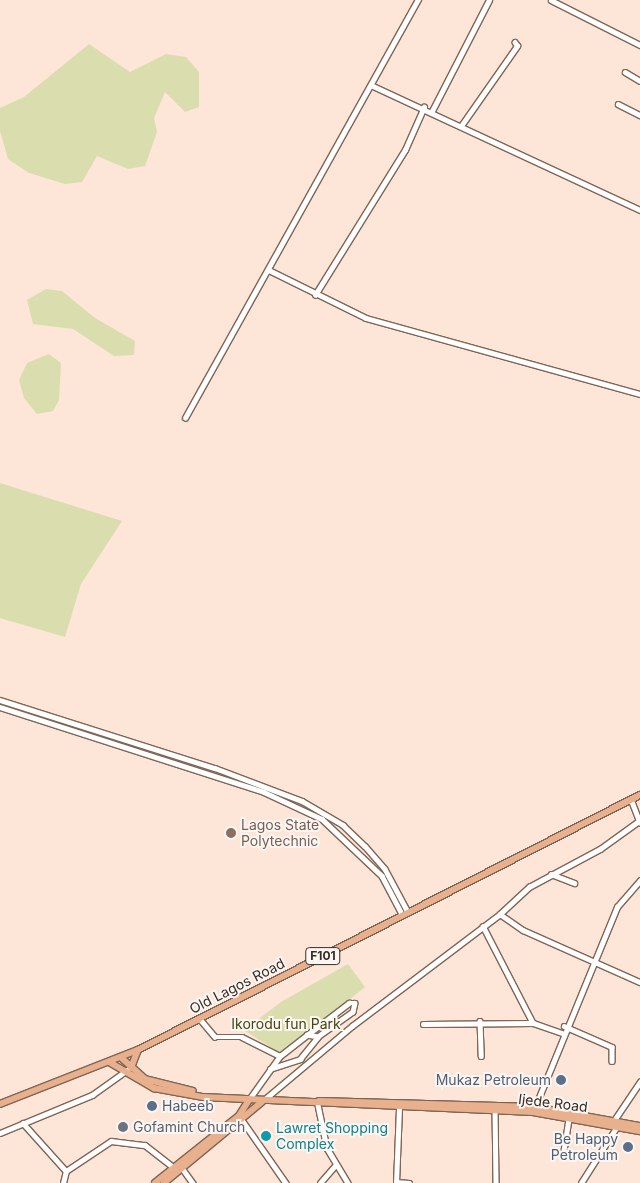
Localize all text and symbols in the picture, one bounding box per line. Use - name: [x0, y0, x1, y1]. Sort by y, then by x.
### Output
- place label: Lagos State Polytechnic: [241, 817, 319, 850]
- marker: Lagos State Polytechnic: [225, 827, 237, 839]
- road number: F101: [304, 946, 342, 966]
- street label: Old Lagos Road: [187, 955, 287, 1017]
- park label: Ikorodu fun Park: [231, 1016, 341, 1032]
- place label: Mukaz Petroleum: [436, 1072, 551, 1088]
- marker: Mukaz Petroleum: [555, 1074, 567, 1086]
- street label: Ijede Road: [517, 1090, 589, 1116]
- place label: Habeeb: [162, 1098, 214, 1114]
- marker: Habeeb: [146, 1100, 158, 1112]
- place label: Gofamint Church: [133, 1119, 245, 1135]
- place label: Lawret Shopping Complex: [276, 1120, 388, 1152]
- marker: Gofamint Church: [117, 1121, 129, 1133]
- marker: Lawret Shopping Complex: [260, 1130, 272, 1142]
- place label: Be Happy Petroleum: [551, 1131, 618, 1164]
- marker: Be Happy Petroleum: [622, 1141, 634, 1153]

